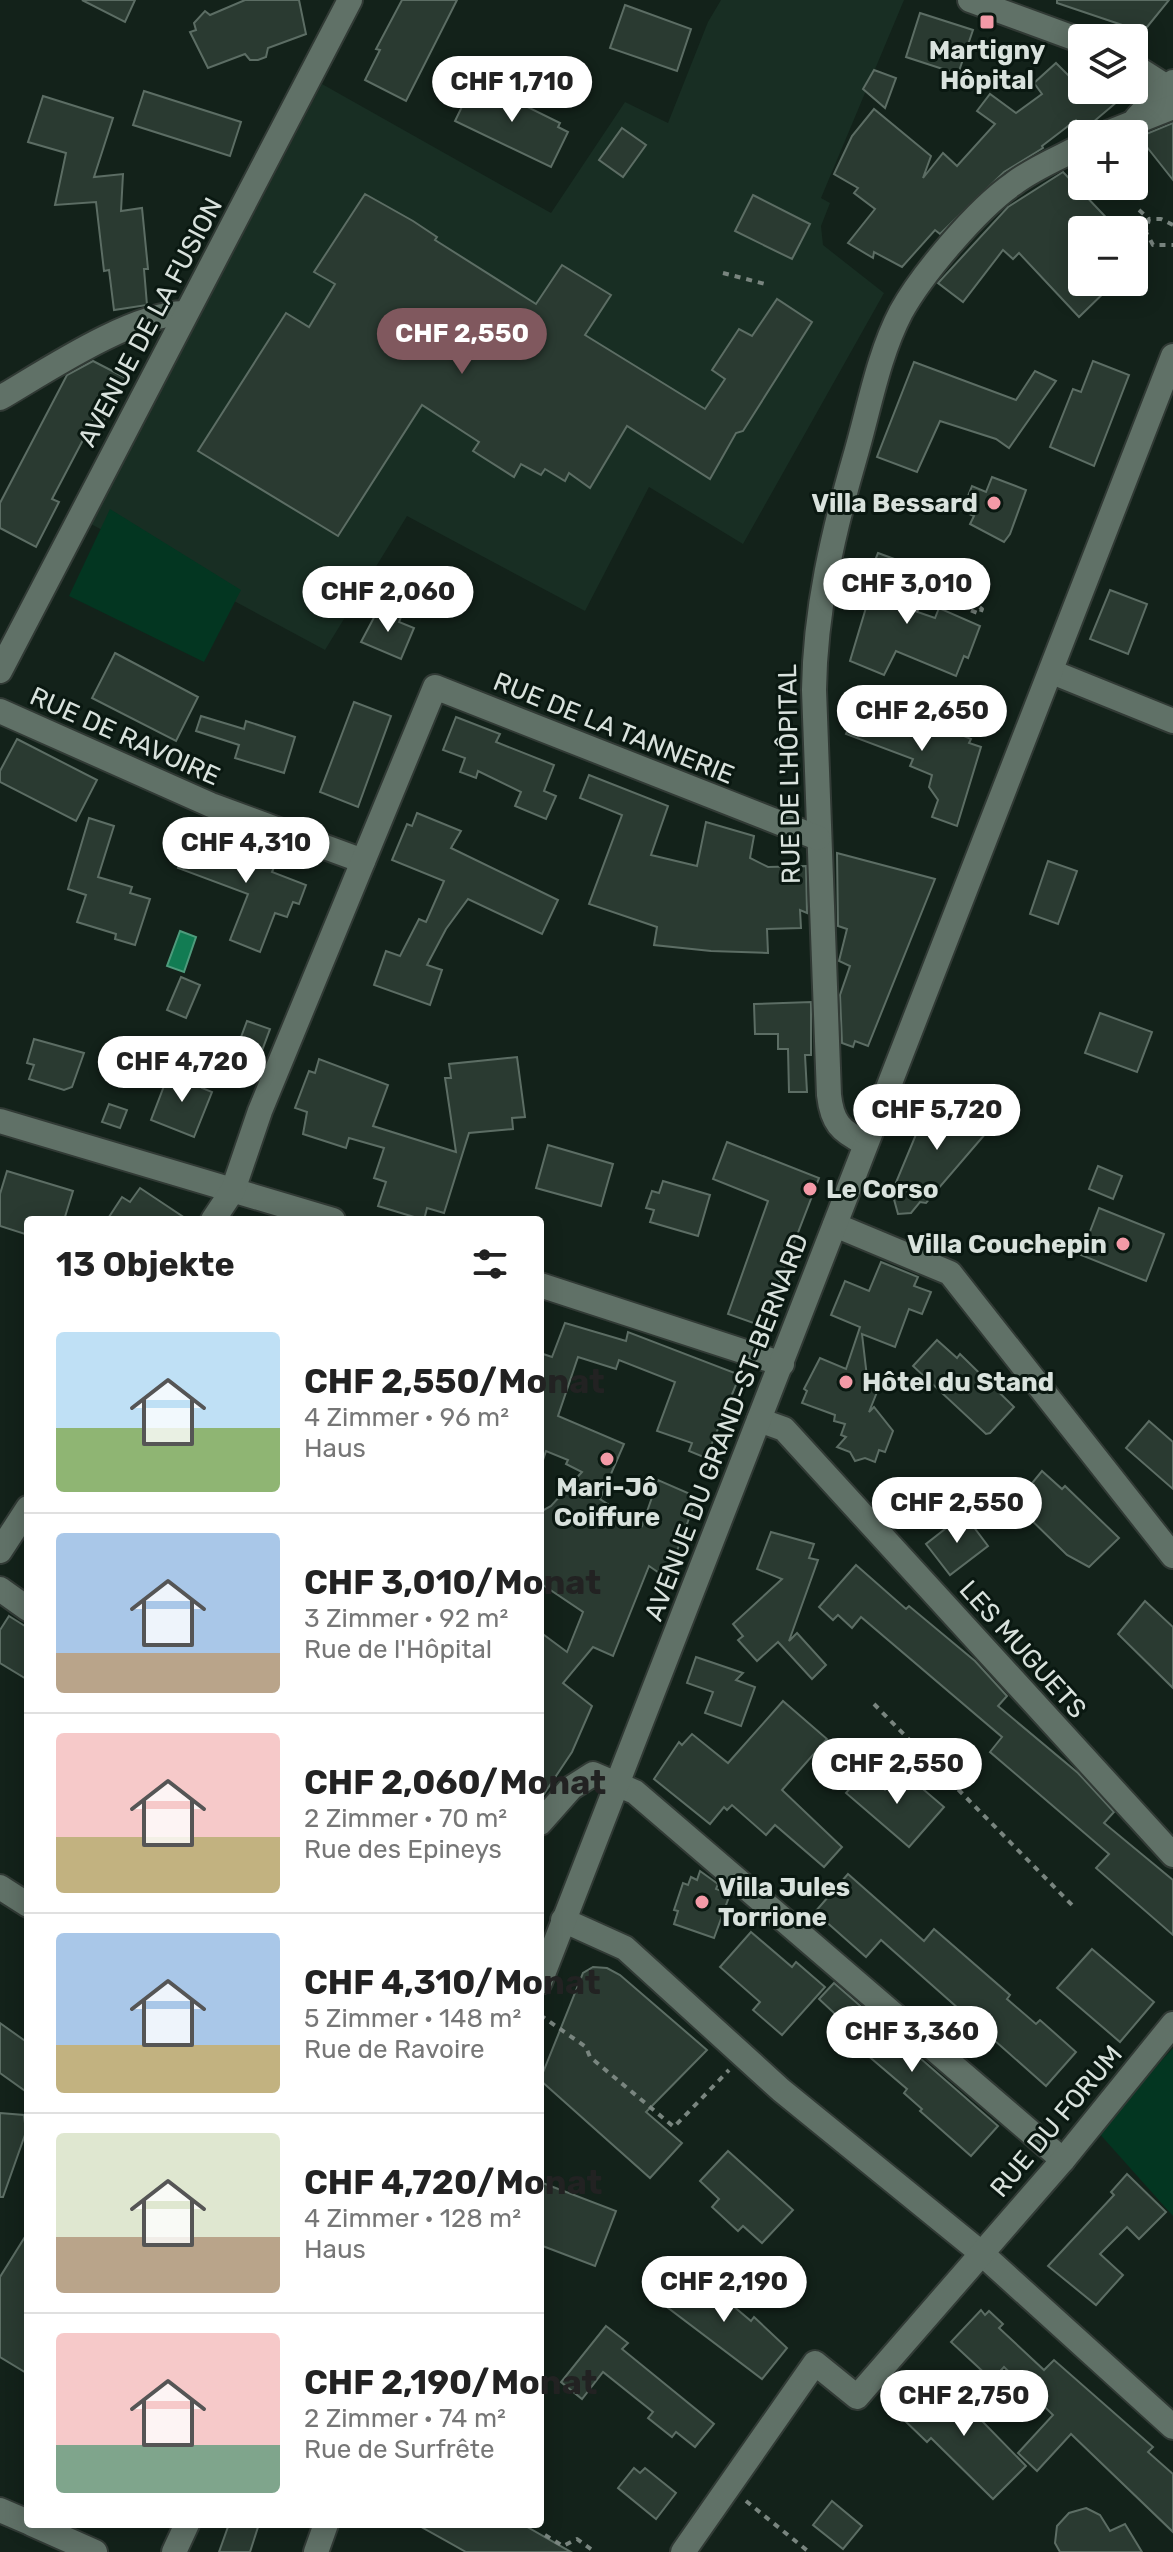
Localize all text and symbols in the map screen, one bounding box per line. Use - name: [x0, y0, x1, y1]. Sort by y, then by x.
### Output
- marker: Martigny Hôpital: [978, 13, 996, 31]
- map controls: [1068, 24, 1148, 296]
- button: layers: [1068, 24, 1148, 104]
- place label: Martigny Hôpital: [929, 35, 1046, 96]
- pin: CHF 1,710: [420, 56, 604, 124]
- text: CHF 1,710: [450, 66, 574, 97]
- button: +: [1068, 120, 1148, 200]
- street label: AVENUE DE LA FUSION: [72, 192, 229, 452]
- button: −: [1068, 216, 1148, 296]
- pin: CHF 2,550: [370, 308, 554, 376]
- text: CHF 2,550: [395, 318, 529, 349]
- place label: Villa Bessard: [811, 488, 978, 519]
- marker: Villa Bessard: [985, 494, 1003, 512]
- pin: CHF 3,010: [815, 558, 999, 626]
- pin: CHF 2,060: [296, 566, 480, 634]
- text: CHF 3,010: [841, 568, 973, 599]
- text: CHF 2,060: [320, 576, 456, 607]
- street label: RUE DE L'HÔPITAL: [772, 663, 807, 884]
- street label: RUE DE LA TANNERIE: [489, 666, 739, 791]
- street label: RUE DE RAVOIRE: [25, 681, 225, 792]
- pin: CHF 2,650: [830, 685, 1014, 753]
- text: CHF 2,650: [855, 695, 989, 726]
- pin: CHF 4,310: [154, 817, 338, 885]
- text: CHF 4,310: [180, 827, 312, 858]
- pin: CHF 4,720: [90, 1036, 274, 1104]
- text: CHF 4,720: [116, 1046, 248, 1077]
- pin: CHF 5,720: [845, 1084, 1029, 1152]
- text: CHF 5,720: [871, 1094, 1003, 1125]
- place label: Le Corso: [826, 1174, 939, 1205]
- marker: Le Corso: [801, 1180, 819, 1198]
- street label: AVENUE DU GRAND-ST-BERNARD: [638, 1229, 815, 1625]
- place label: Villa Couchepin: [907, 1229, 1107, 1260]
- marker: Villa Couchepin: [1114, 1235, 1132, 1253]
- icon: filters: [468, 1242, 512, 1286]
- text: 13 Objekte: [56, 1244, 235, 1285]
- text: CHF 2,550/Monat: [304, 1361, 605, 1402]
- icon: home: [120, 1364, 216, 1460]
- place label: Hôtel du Stand: [862, 1367, 1054, 1398]
- marker: Hôtel du Stand: [837, 1373, 855, 1391]
- text: 4 Zimmer · 96 m²: [304, 1402, 509, 1433]
- text: Haus: [304, 1433, 366, 1464]
- marker: Mari-Jô Coiffure: [598, 1450, 616, 1468]
- place label: Mari-Jô Coiffure: [554, 1472, 660, 1533]
- pin: CHF 2,550: [865, 1477, 1049, 1545]
- text: CHF 2,550: [890, 1487, 1024, 1518]
- text: CHF 3,010/Monat: [304, 1562, 601, 1603]
- icon: home: [120, 1565, 216, 1661]
- street label: LES MUGUETS: [953, 1574, 1093, 1725]
- text: 3 Zimmer · 92 m²: [304, 1603, 508, 1634]
- text: Rue de l'Hôpital: [304, 1634, 492, 1665]
- pin: CHF 2,550: [805, 1738, 989, 1806]
- text: CHF 2,550: [830, 1748, 964, 1779]
- text: CHF 2,060/Monat: [304, 1762, 606, 1803]
- icon: home: [120, 1765, 216, 1861]
- text: 2 Zimmer · 70 m²: [304, 1803, 507, 1834]
- text: Rue des Epineys: [304, 1834, 502, 1865]
- place label: Villa Jules Torrione: [718, 1872, 850, 1933]
- marker: Villa Jules Torrione: [693, 1893, 711, 1911]
- text: CHF 4,310/Monat: [304, 1962, 601, 2003]
- icon: home: [120, 1965, 216, 2061]
- text: 5 Zimmer · 148 m²: [304, 2003, 521, 2034]
- pin: CHF 3,360: [820, 2006, 1004, 2074]
- text: CHF 3,360: [845, 2016, 979, 2047]
- text: Rue de Ravoire: [304, 2034, 484, 2065]
- street label: RUE DU FORUM: [984, 2039, 1129, 2203]
- text: CHF 4,720/Monat: [304, 2162, 602, 2203]
- icon: home: [120, 2165, 216, 2261]
- text: 4 Zimmer · 128 m²: [304, 2203, 521, 2234]
- text: Haus: [304, 2234, 366, 2265]
- pin: CHF 2,190: [632, 2256, 816, 2324]
- text: CHF 2,190: [660, 2266, 788, 2297]
- text: CHF 2,190/Monat: [304, 2362, 597, 2403]
- icon: home: [120, 2365, 216, 2461]
- pin: CHF 2,750: [872, 2370, 1056, 2438]
- text: CHF 2,750: [898, 2380, 1030, 2411]
- text: 2 Zimmer · 74 m²: [304, 2403, 506, 2434]
- text: Rue de Surfrête: [304, 2434, 495, 2465]

